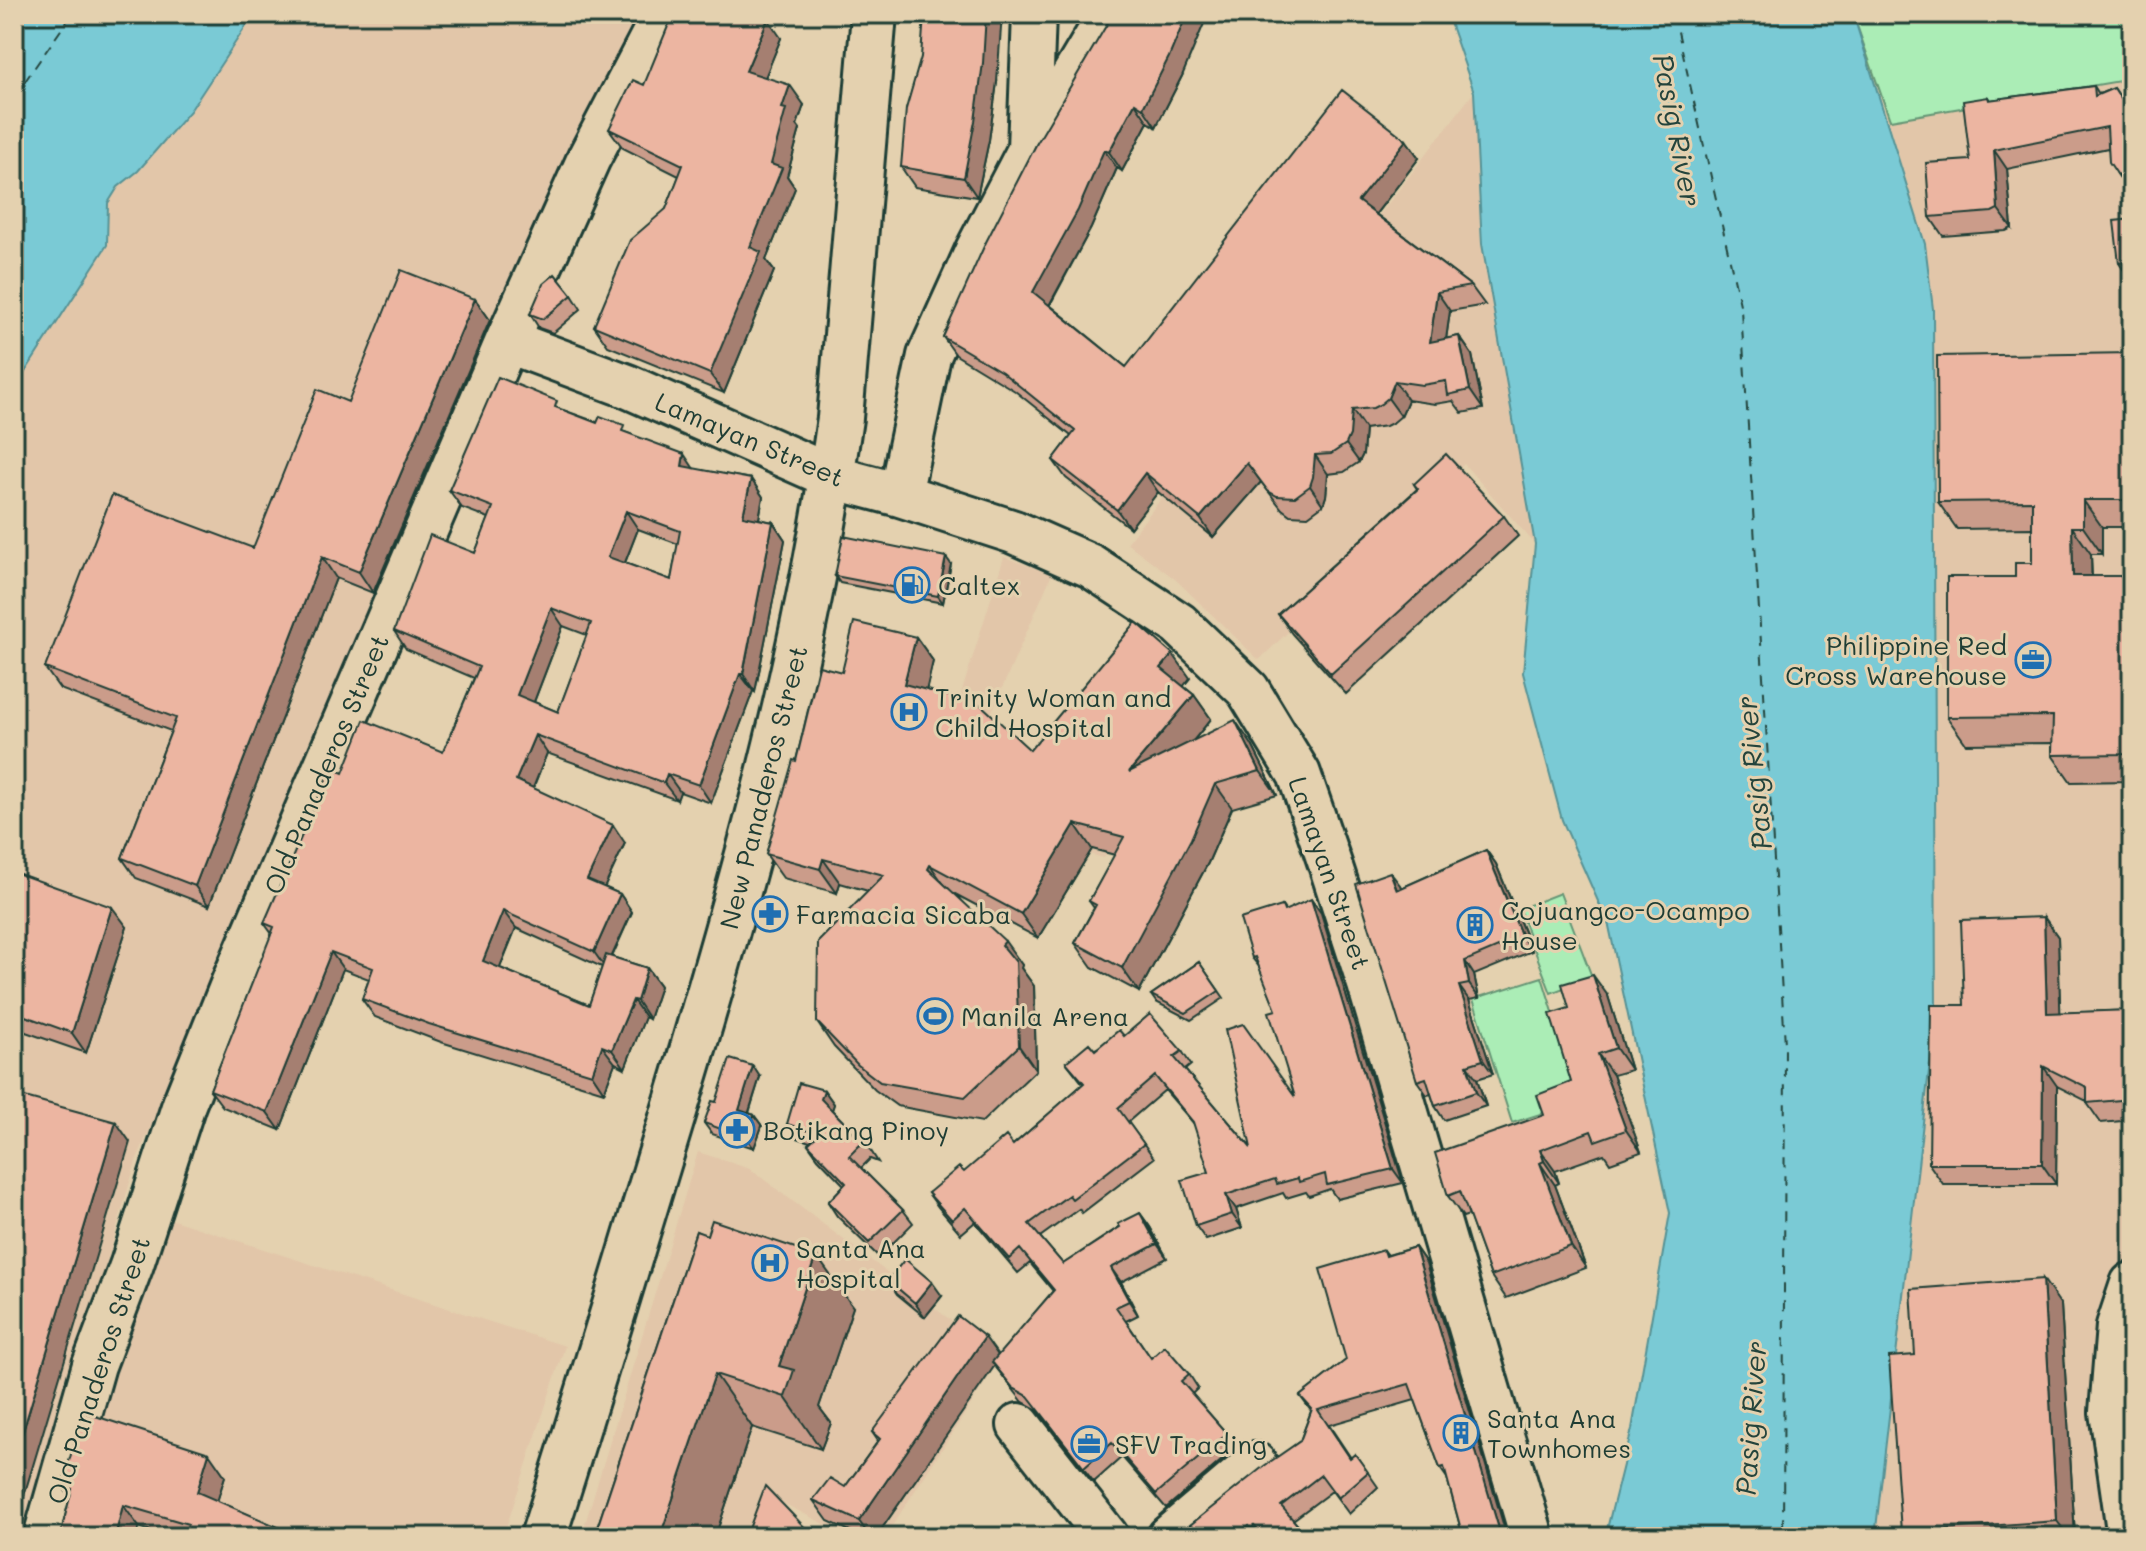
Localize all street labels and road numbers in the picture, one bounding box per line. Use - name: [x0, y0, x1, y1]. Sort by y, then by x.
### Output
- street label: Lamayan Street: [650, 384, 850, 494]
- street label: Old Panaderos Street: [256, 629, 396, 899]
- street label: New Panaderos Street: [711, 642, 815, 932]
- street label: Lamayan Street: [1281, 772, 1379, 974]
- street label: Old Panaderos Street: [39, 1232, 157, 1508]

